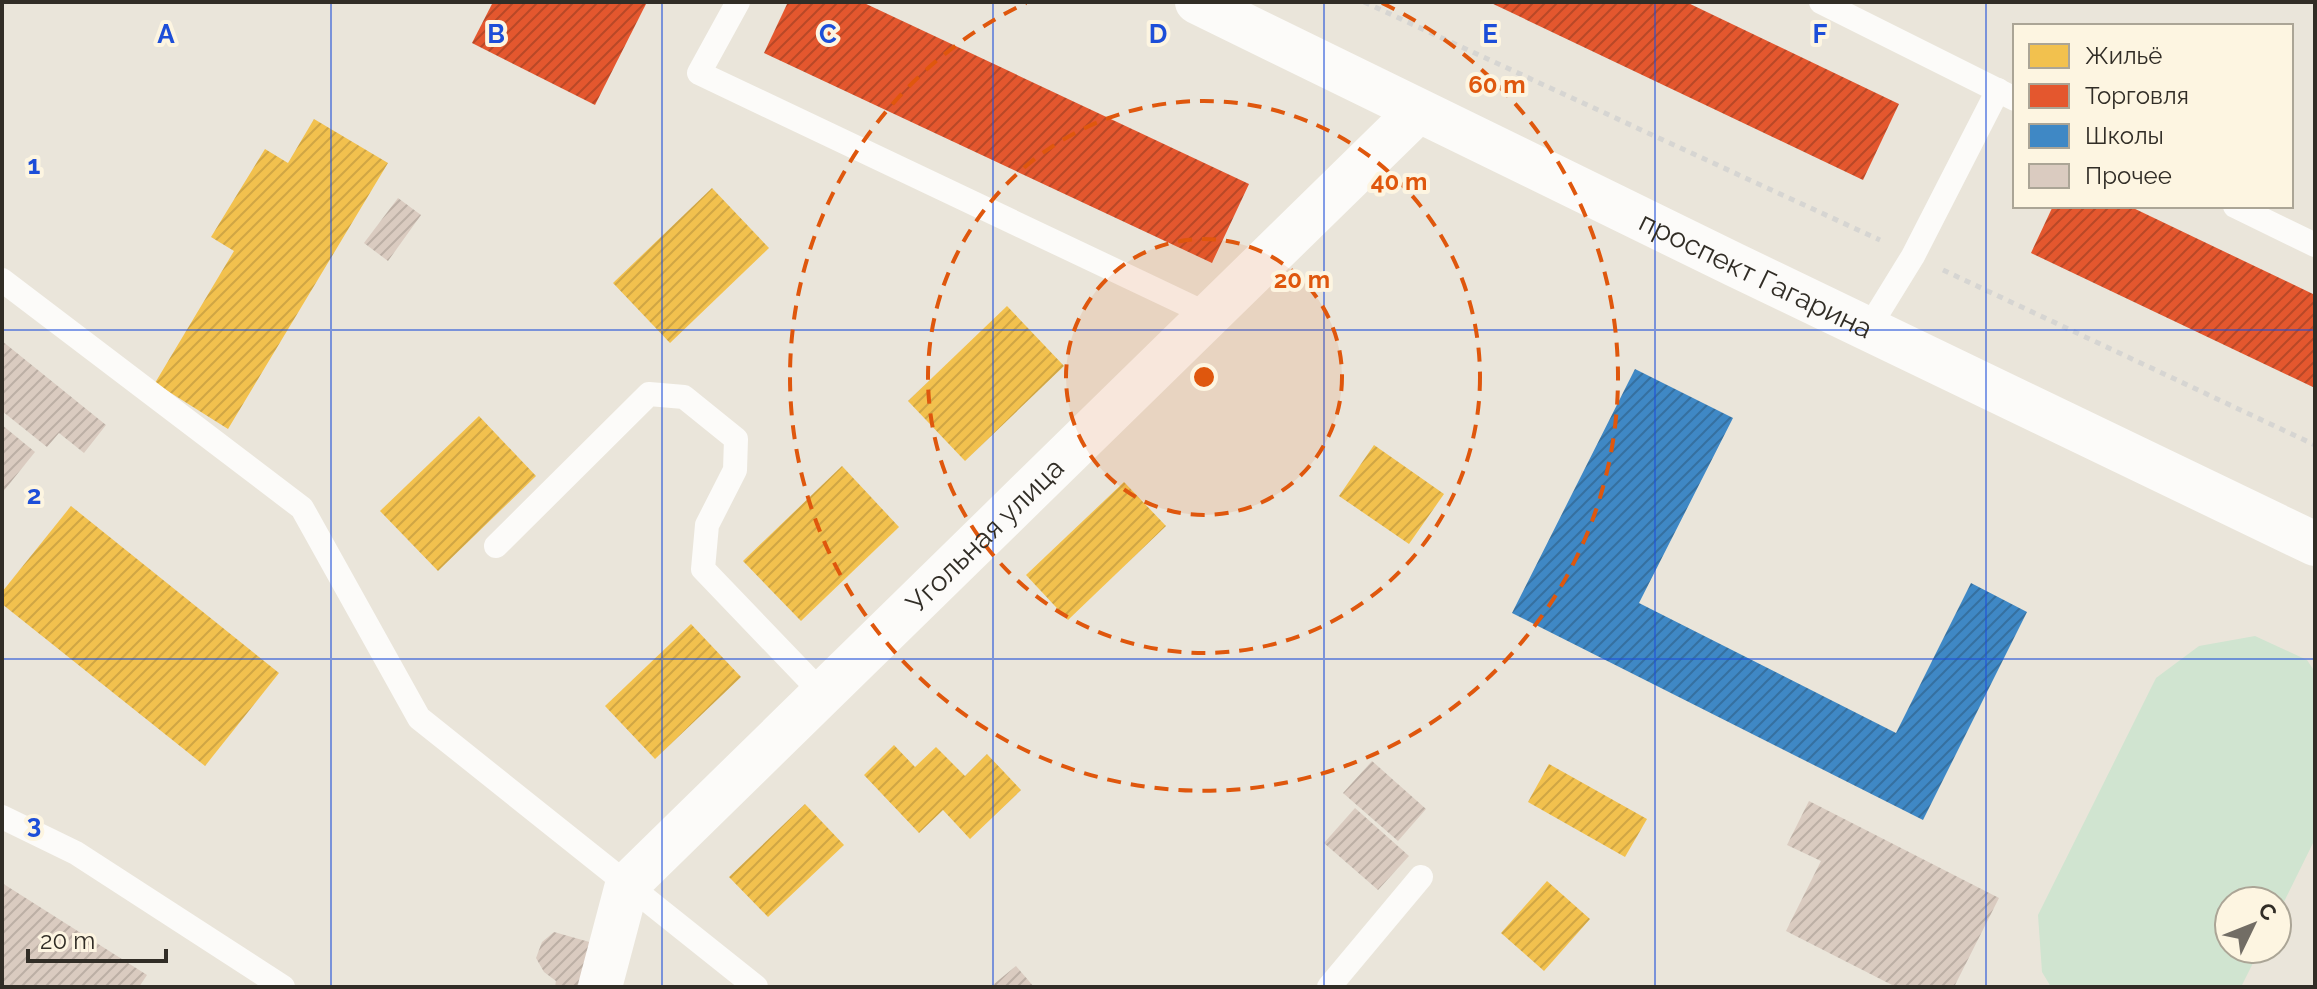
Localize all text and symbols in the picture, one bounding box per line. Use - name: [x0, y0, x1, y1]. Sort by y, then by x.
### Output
- text: A: [157, 19, 175, 49]
- text: B: [487, 19, 505, 49]
- text: C: [819, 19, 837, 49]
- text: D: [1149, 19, 1167, 49]
- text: E: [1482, 19, 1498, 49]
- text: F: [1813, 19, 1828, 49]
- legend: [2013, 24, 2293, 208]
- text: Жильё: [2085, 41, 2162, 70]
- text: 60 m: [1468, 70, 1526, 99]
- text: Торговля: [2085, 81, 2189, 110]
- text: Школы: [2085, 121, 2164, 150]
- text: 1: [28, 150, 41, 180]
- text: Прочее: [2085, 161, 2172, 190]
- text: 40 m: [1371, 167, 1427, 196]
- street label: проспект Гагарина: [1634, 205, 1877, 346]
- text: 20 m: [1274, 265, 1330, 294]
- centre of rings: [1190, 363, 1218, 391]
- street label: Угольная улица: [900, 451, 1070, 619]
- text: 2: [27, 480, 41, 510]
- text: 3: [27, 809, 41, 839]
- north arrow: [2213, 885, 2293, 965]
- text: С: [2253, 897, 2282, 926]
- scale bar: [28, 913, 166, 963]
- text: 20 m: [40, 926, 95, 955]

